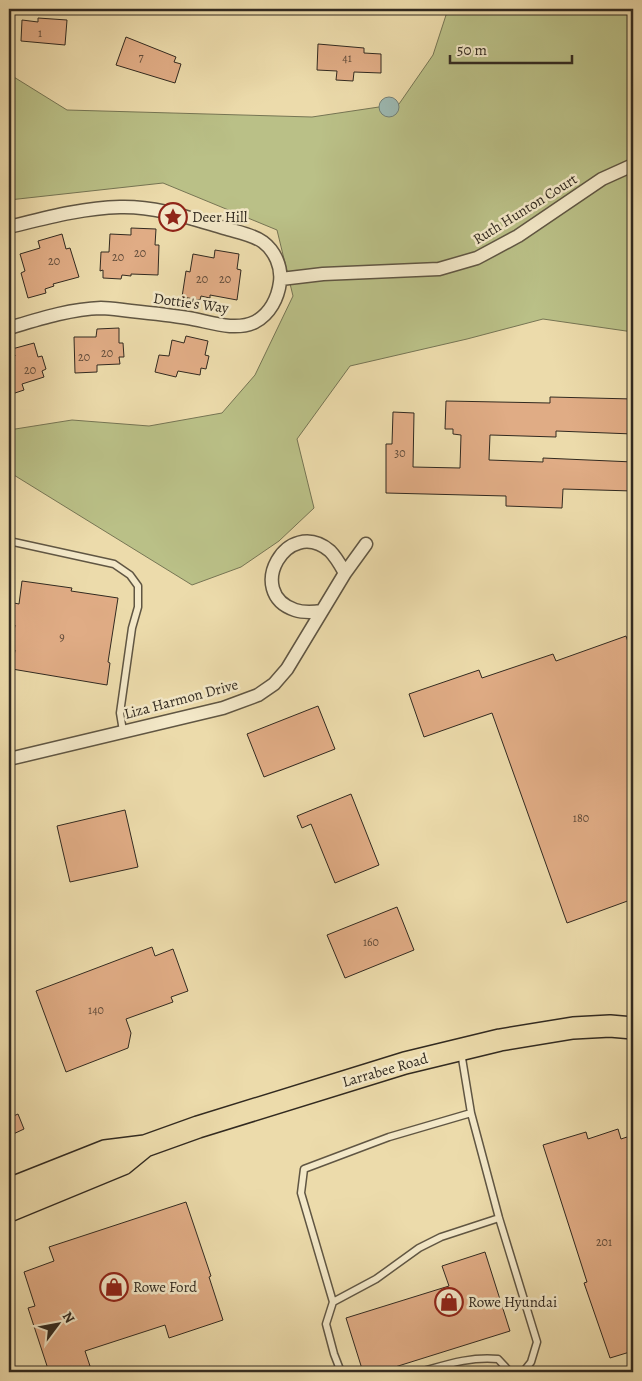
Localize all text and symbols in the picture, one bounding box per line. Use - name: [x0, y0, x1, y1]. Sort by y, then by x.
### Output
- house number: 1: [38, 25, 42, 41]
- scale bar: [450, 32, 572, 64]
- text: 50 m: [457, 40, 487, 60]
- house number: 7: [138, 49, 144, 65]
- house number: 41: [342, 50, 352, 66]
- street label: Ruth Hunton Court: [469, 169, 581, 249]
- place icon: Deer Hill: [158, 202, 188, 232]
- place label: Deer Hill: [192, 207, 248, 227]
- house number: 20: [134, 245, 146, 261]
- house number: 20: [112, 249, 124, 265]
- house number: 20: [48, 253, 60, 269]
- house number: 20: [196, 271, 208, 287]
- house number: 20: [219, 271, 231, 287]
- street label: Dottie's Way: [152, 288, 230, 318]
- house number: 20: [101, 345, 113, 361]
- house number: 20: [78, 349, 90, 365]
- house number: 20: [24, 362, 36, 378]
- house number: 30: [394, 445, 406, 461]
- house number: 9: [59, 629, 65, 645]
- street label: Liza Harmon Drive: [122, 674, 240, 724]
- house number: 180: [573, 810, 589, 826]
- house number: 160: [363, 934, 379, 950]
- house number: 140: [88, 1002, 104, 1018]
- street label: Larrabee Road: [340, 1048, 431, 1092]
- house number: 201: [596, 1234, 612, 1250]
- shop icon: Rowe Ford: [99, 1272, 129, 1302]
- place label: Rowe Ford: [133, 1277, 198, 1297]
- shop icon: Rowe Hyundai: [434, 1287, 464, 1317]
- place label: Rowe Hyundai: [468, 1292, 557, 1312]
- north arrow: [32, 1298, 82, 1348]
- text: N: [58, 1308, 79, 1327]

